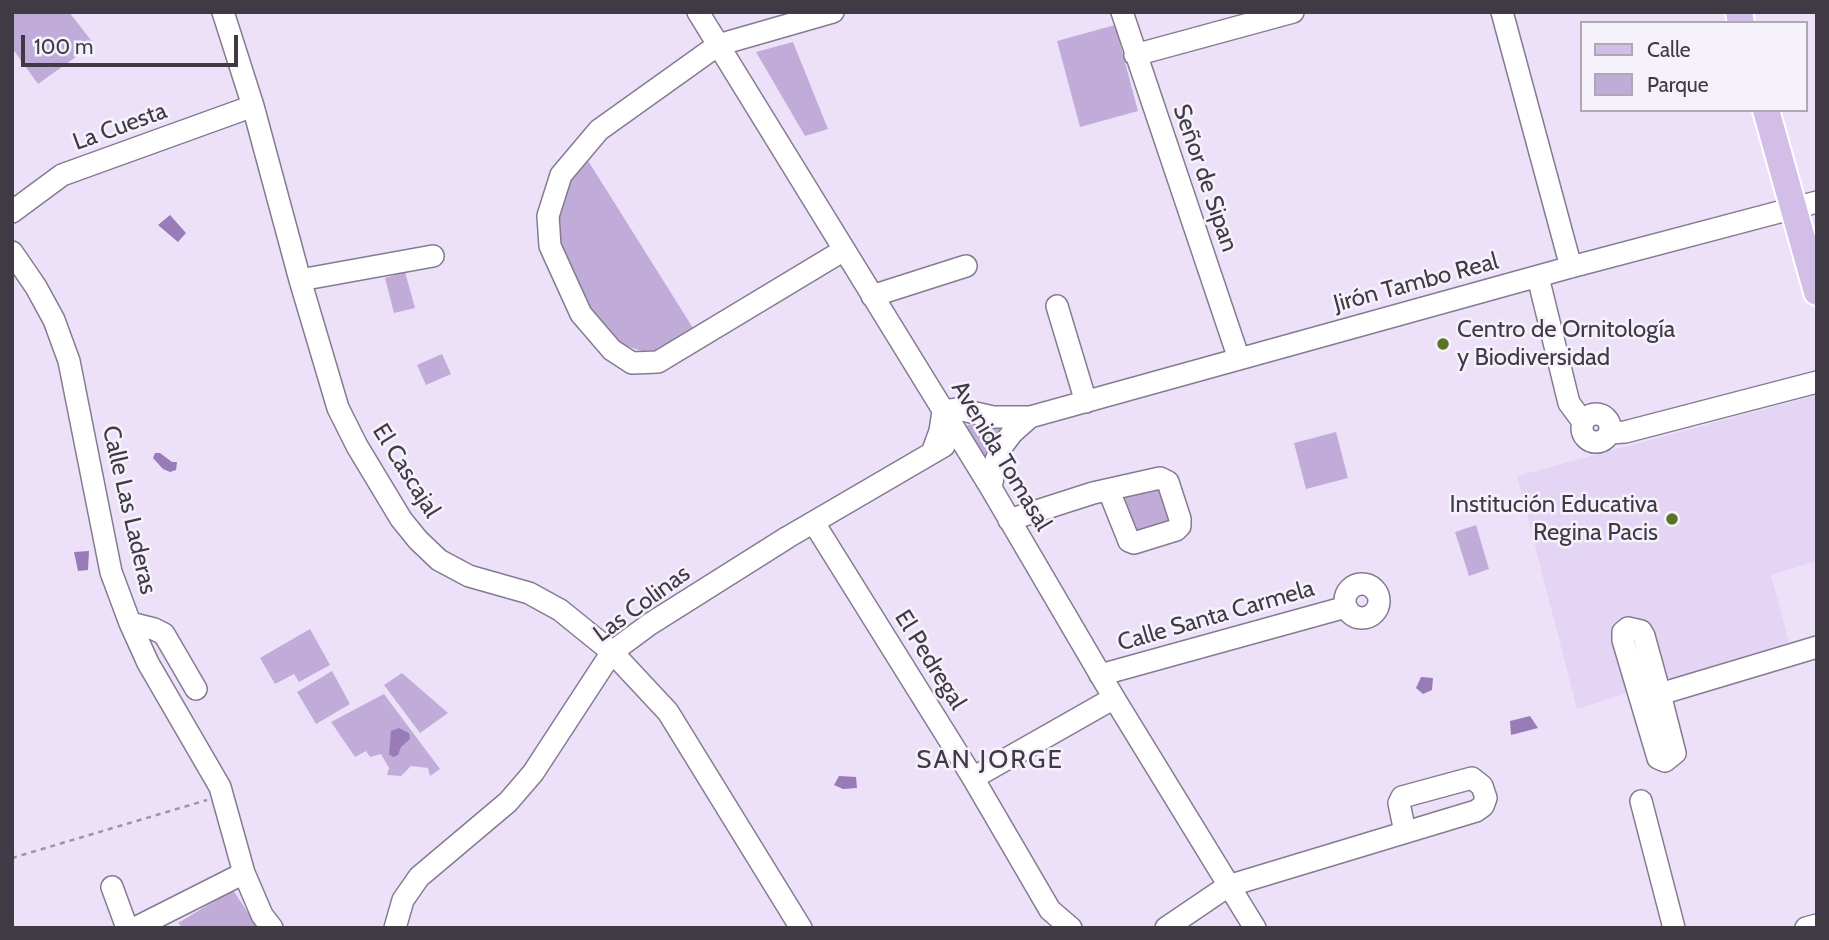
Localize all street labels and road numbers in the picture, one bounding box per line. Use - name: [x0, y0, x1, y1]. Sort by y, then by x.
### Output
- street label: La Cuesta: [69, 97, 171, 157]
- street label: Señor de Sipan: [1166, 100, 1244, 256]
- street label: Jirón Tambo Real: [1330, 247, 1502, 319]
- street label: Avenida Tomasal: [945, 376, 1057, 536]
- street label: El Cascajal: [366, 419, 446, 523]
- street label: Calle Las Laderas: [96, 423, 162, 597]
- street label: Las Colinas: [588, 559, 696, 649]
- street label: Calle Santa Carmela: [1114, 574, 1318, 658]
- street label: El Pedregal: [888, 605, 972, 715]

